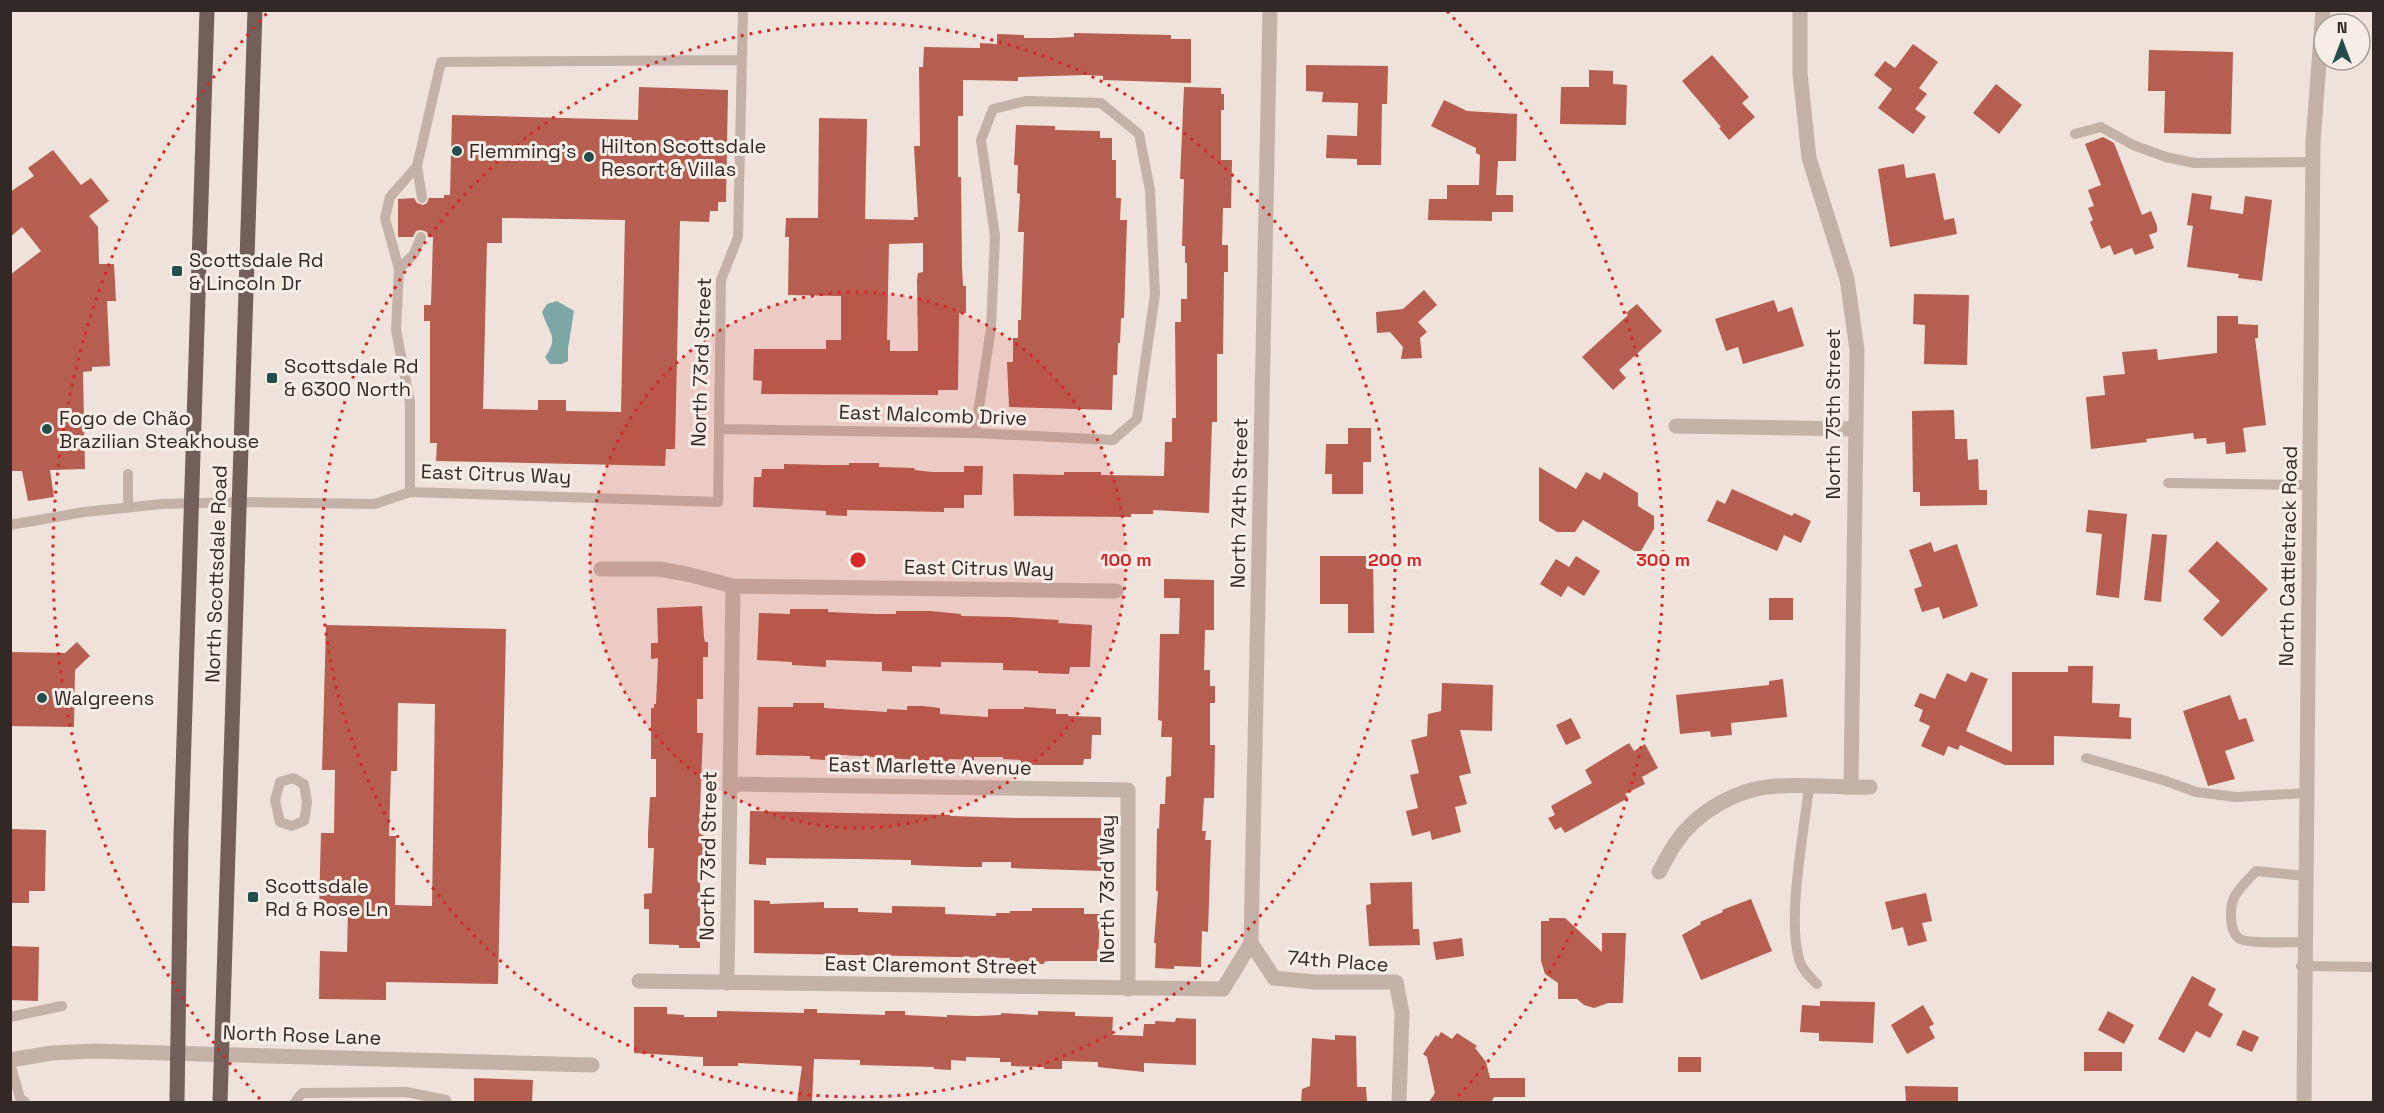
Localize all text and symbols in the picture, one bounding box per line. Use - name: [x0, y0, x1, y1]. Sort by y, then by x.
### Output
- north arrow: [2312, 12, 2372, 72]
- text: N: [2337, 17, 2347, 38]
- place label: Hilton Scottsdale Resort & Villas: [601, 133, 766, 182]
- place label: Flemming's: [469, 138, 576, 164]
- marker: Flemming's: [450, 144, 464, 158]
- marker: Hilton Scottsdale Resort & Villas: [582, 150, 596, 164]
- place label: Scottsdale Rd & Lincoln Dr: [189, 247, 324, 296]
- marker: Scottsdale Rd & Lincoln Dr: [170, 264, 184, 278]
- street label: North 73rd Street: [685, 277, 717, 447]
- street label: North 75th Street: [1820, 329, 1846, 499]
- place label: Scottsdale Rd & 6300 North: [284, 353, 419, 402]
- marker: Scottsdale Rd & 6300 North: [265, 371, 279, 385]
- street label: East Malcomb Drive: [838, 399, 1028, 431]
- place label: Fogo de Chão Brazilian Steakhouse: [59, 405, 259, 454]
- street label: North 74th Street: [1225, 418, 1253, 588]
- marker: Fogo de Chão Brazilian Steakhouse: [40, 422, 54, 436]
- street label: North Cattletrack Road: [2273, 445, 2303, 667]
- street label: East Citrus Way: [420, 458, 572, 490]
- street label: North Scottsdale Road: [199, 465, 233, 683]
- text: 100 m: [1100, 548, 1152, 571]
- text: 200 m: [1368, 548, 1422, 571]
- text: 300 m: [1636, 548, 1690, 571]
- centre of rings: [848, 550, 868, 570]
- street label: East Citrus Way: [904, 554, 1054, 582]
- place label: Walgreens: [54, 685, 154, 711]
- marker: Walgreens: [35, 691, 49, 705]
- street label: East Marlette Avenue: [828, 751, 1032, 781]
- street label: North 73rd Street: [694, 771, 722, 941]
- street label: North 73rd Way: [1094, 815, 1120, 963]
- place label: Scottsdale Rd & Rose Ln: [265, 873, 389, 922]
- marker: Scottsdale Rd & Rose Ln: [246, 890, 260, 904]
- street label: 74th Place: [1287, 945, 1389, 977]
- street label: East Claremont Street: [824, 950, 1038, 980]
- street label: North Rose Lane: [222, 1019, 382, 1051]

